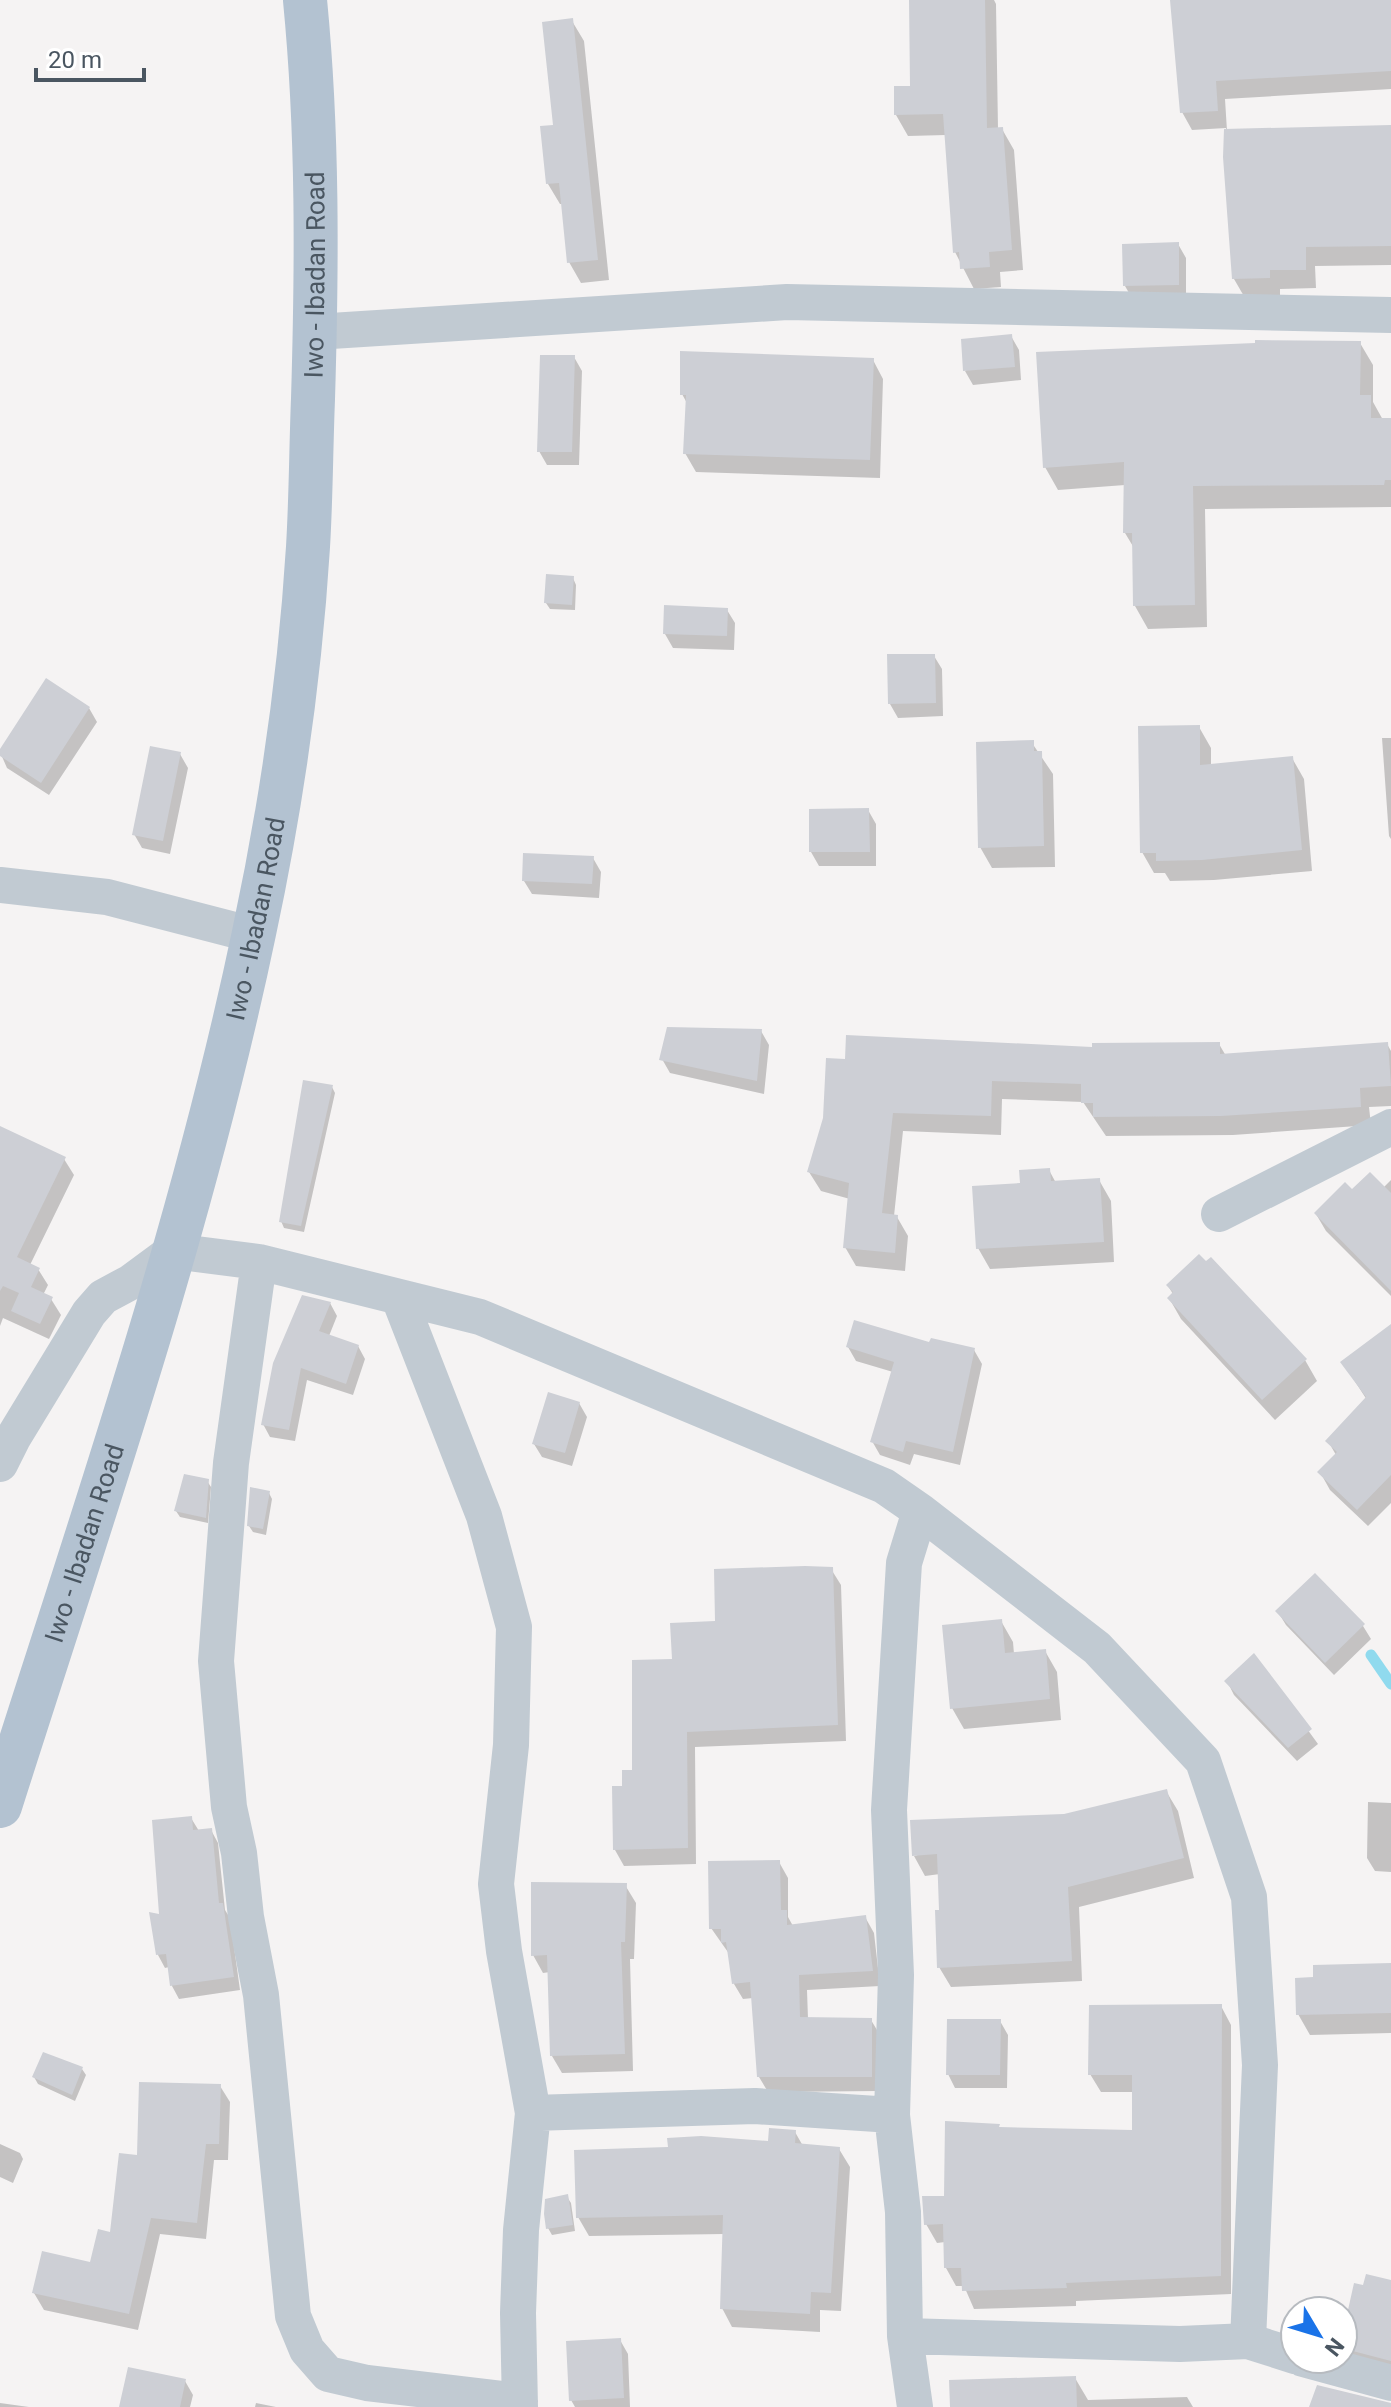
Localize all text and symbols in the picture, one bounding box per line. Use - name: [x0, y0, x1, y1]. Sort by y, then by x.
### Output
- scale bar: [36, 32, 144, 82]
- text: 20 m: [48, 46, 102, 74]
- street label: Iwo - Ibadan Road: [299, 171, 331, 379]
- street label: Iwo - Ibadan Road: [220, 815, 291, 1023]
- street label: Iwo - Ibadan Road: [39, 1440, 130, 1646]
- north arrow: [1279, 2295, 1359, 2375]
- text: N: [1320, 2333, 1349, 2361]

